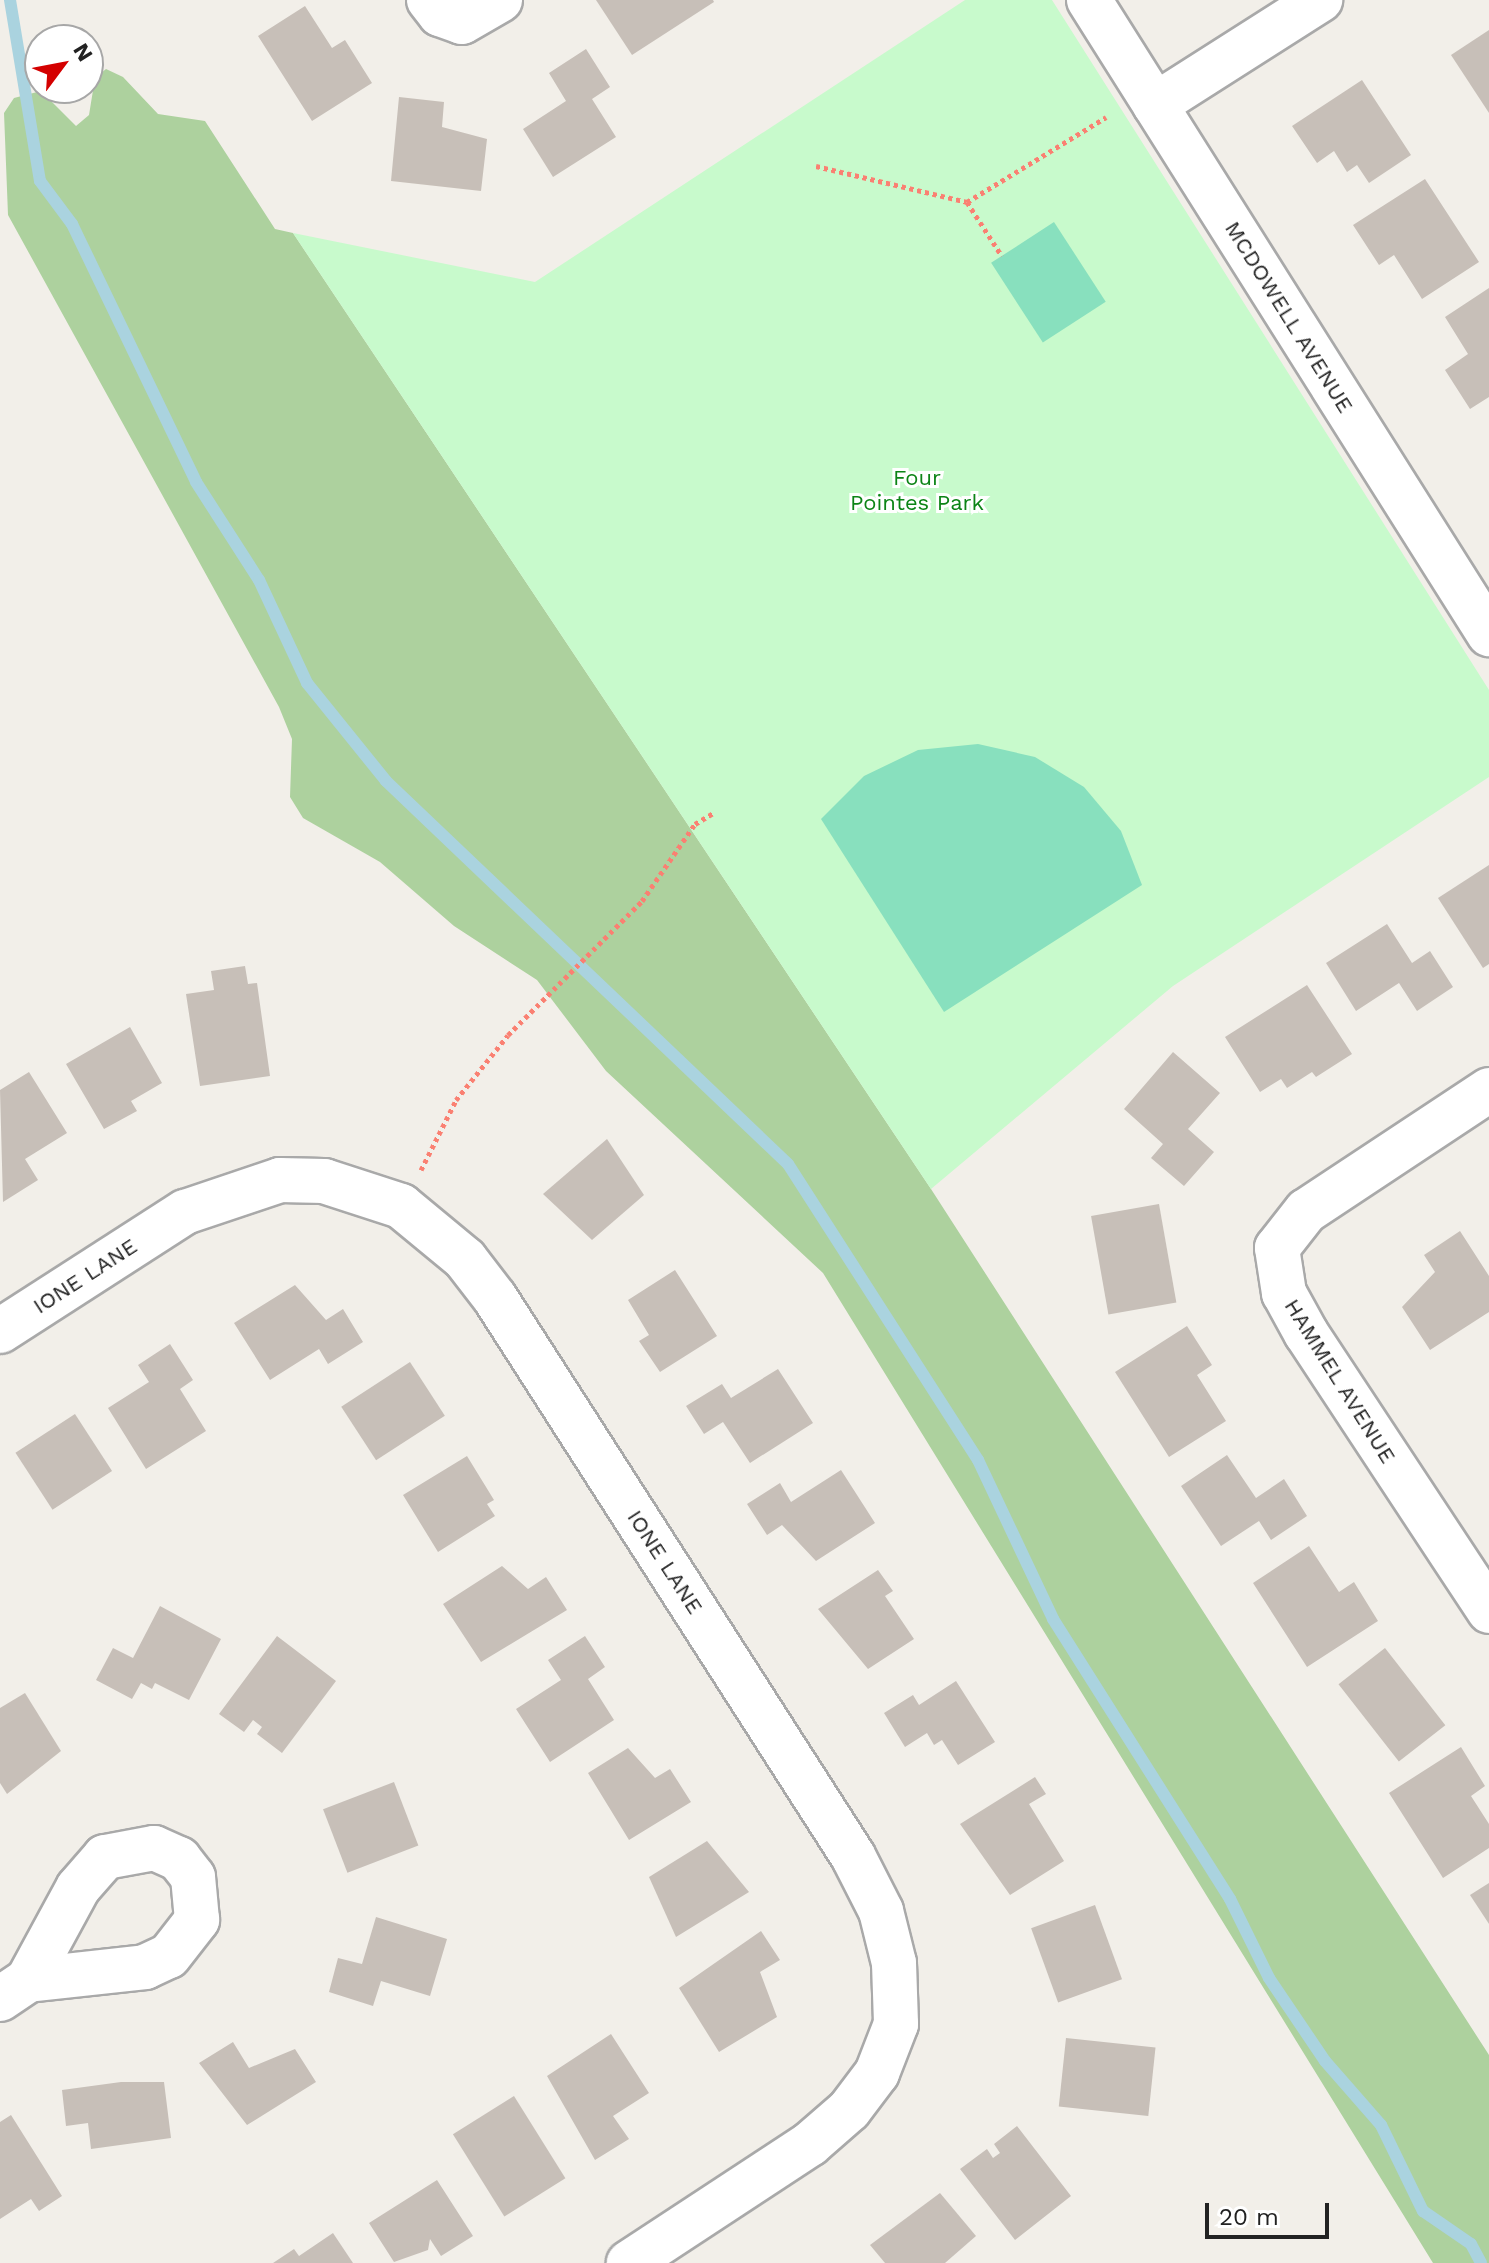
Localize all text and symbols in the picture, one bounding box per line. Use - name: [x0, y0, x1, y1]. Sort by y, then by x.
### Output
- north arrow: [24, 24, 104, 104]
- text: N: [68, 39, 98, 66]
- street label: MCDOWELL AVENUE: [1219, 216, 1359, 418]
- park label: Four Pointes Park: [850, 464, 984, 516]
- street label: IONE LANE: [28, 1233, 142, 1319]
- street label: HAMMEL AVENUE: [1278, 1293, 1402, 1469]
- street label: IONE LANE: [622, 1505, 708, 1619]
- scale bar: [1209, 2187, 1333, 2237]
- text: 20 m: [1219, 2203, 1279, 2231]

